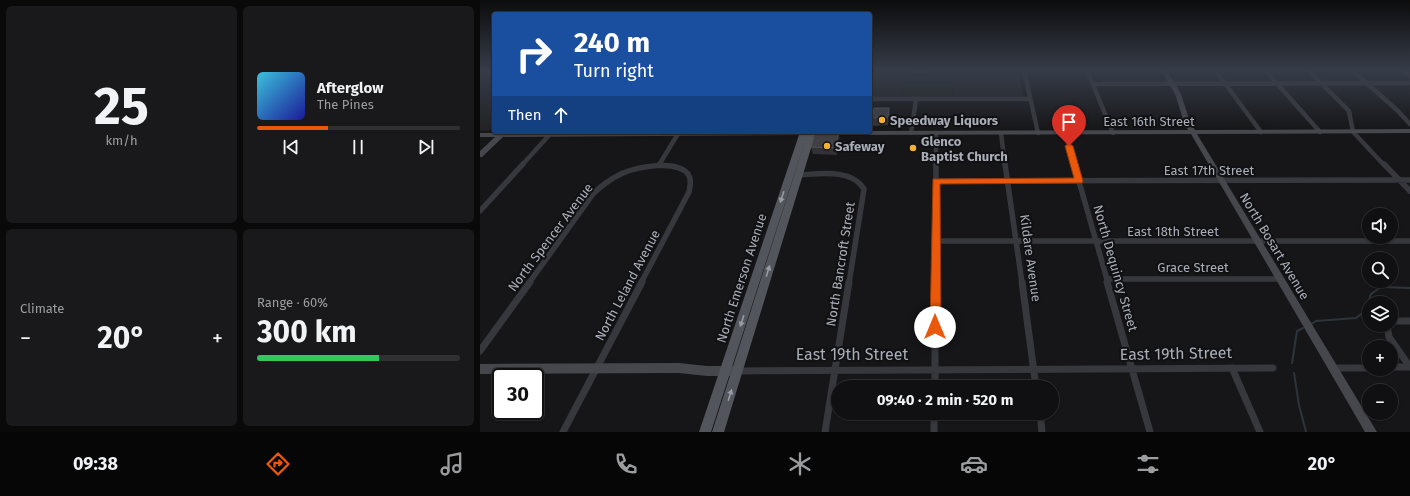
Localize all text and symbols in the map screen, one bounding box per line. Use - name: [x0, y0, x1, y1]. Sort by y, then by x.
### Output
- text: 240 m: [574, 26, 650, 59]
- icon: right: [508, 28, 560, 80]
- text: Turn right: [574, 60, 654, 82]
- text: 25: [94, 75, 149, 138]
- text: Afterglow: [317, 79, 383, 97]
- text: The Pines: [317, 97, 374, 112]
- icon: ahead: [550, 104, 572, 126]
- pin: [1052, 105, 1086, 146]
- text: Then: [508, 106, 542, 124]
- icon: arrive: [1058, 111, 1080, 133]
- place label: Speedway Liquors: [890, 113, 999, 128]
- street label: East 16th Street: [1103, 114, 1195, 129]
- marker: Speedway Liquors: [877, 115, 887, 125]
- text: km/h: [105, 133, 138, 148]
- place label: Glenco Baptist Church: [921, 134, 1008, 164]
- icon: previous: [280, 136, 302, 158]
- icon: pause: [347, 136, 369, 158]
- icon: next: [415, 136, 437, 158]
- place label: Safeway: [835, 139, 885, 154]
- marker: Safeway: [822, 141, 832, 151]
- marker: Glenco Baptist Church: [908, 143, 918, 153]
- street label: East 17th Street: [1164, 163, 1254, 178]
- street label: North Spencer Avenue: [505, 180, 596, 294]
- street label: North Bosart Avenue: [1237, 190, 1312, 302]
- one-way arrow: [779, 191, 785, 203]
- street label: North Bancroft Street: [823, 200, 858, 327]
- street label: North Dequincy Street: [1090, 203, 1141, 333]
- map controls: [1362, 208, 1398, 420]
- button: sound: [1362, 208, 1398, 244]
- street label: North Emerson Avenue: [713, 212, 769, 345]
- street label: Kildare Avenue: [1017, 213, 1044, 303]
- street label: East 18th Street: [1127, 224, 1219, 239]
- street label: North Leland Avenue: [592, 227, 663, 343]
- button: search: [1362, 252, 1398, 288]
- street label: Grace Street: [1157, 260, 1229, 275]
- one-way arrow: [766, 264, 772, 276]
- text: Range · 60%: [257, 295, 328, 310]
- button: layers: [1362, 296, 1398, 332]
- text: Climate: [20, 301, 64, 316]
- position arrow: [914, 306, 956, 348]
- text: 300 km: [257, 314, 357, 350]
- one-way arrow: [739, 315, 745, 327]
- text: 20°: [97, 320, 146, 356]
- text: −: [20, 325, 31, 352]
- text: +: [212, 325, 223, 352]
- button: +: [1362, 340, 1398, 376]
- street label: East 19th Street: [1120, 343, 1233, 364]
- street label: East 19th Street: [796, 345, 908, 364]
- speed limit sign: 30: [492, 368, 544, 420]
- button: −: [1362, 384, 1398, 420]
- one-way arrow: [727, 388, 733, 400]
- text: 09:40 · 2 min · 520 m: [877, 391, 1013, 409]
- icon: directions: [264, 450, 292, 478]
- icon: music: [438, 450, 466, 478]
- icon: phone: [612, 450, 640, 478]
- icon: climate: [786, 450, 814, 478]
- icon: car: [960, 450, 988, 478]
- icon: filters: [1134, 450, 1162, 478]
- text: 09:38: [73, 453, 118, 475]
- text: 20°: [1308, 453, 1337, 475]

